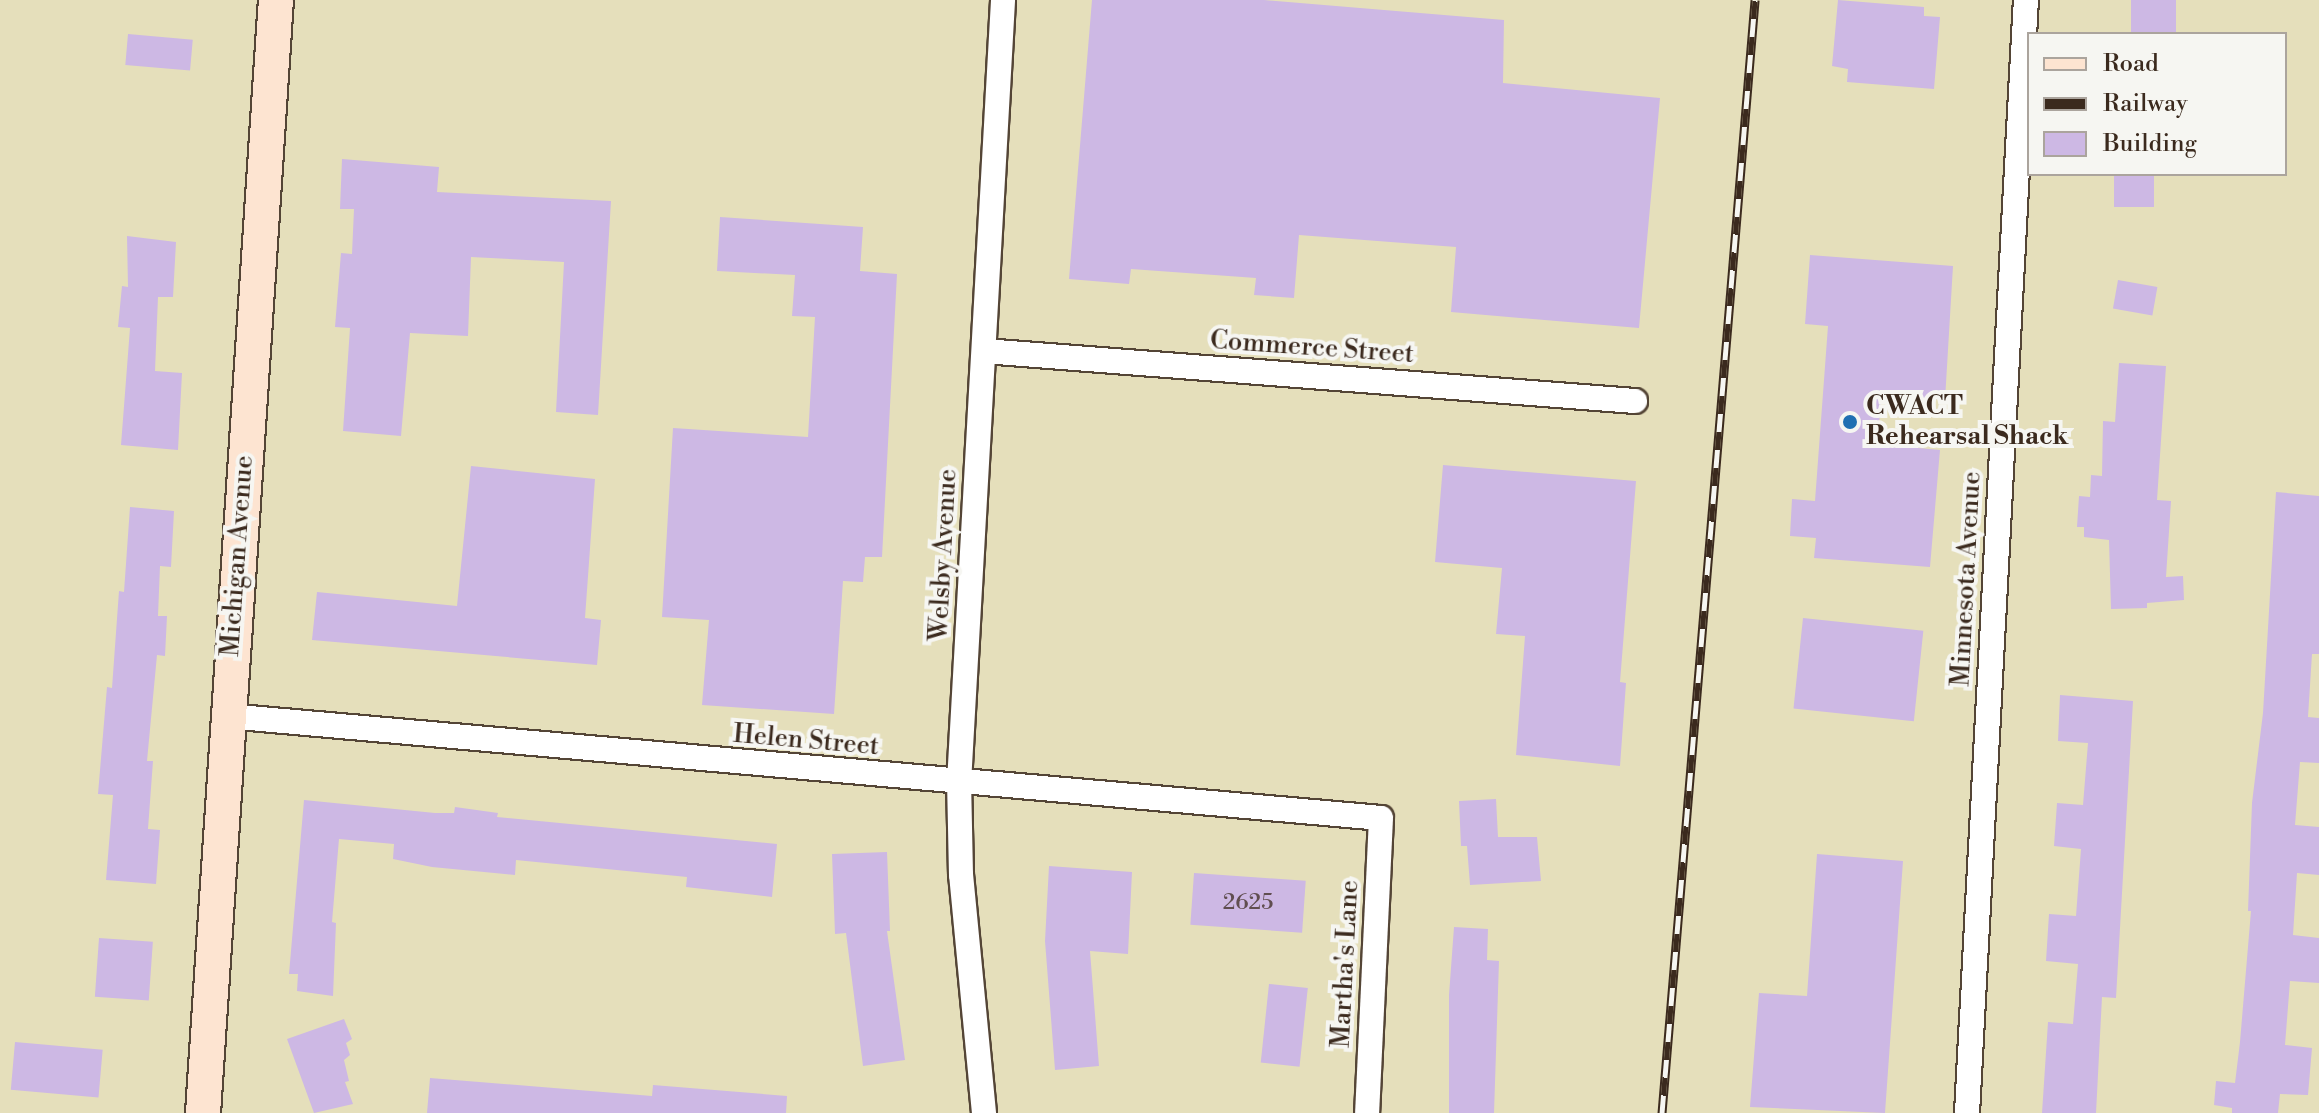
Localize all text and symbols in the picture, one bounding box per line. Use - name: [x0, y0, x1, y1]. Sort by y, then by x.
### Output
- legend: [2027, 32, 2287, 176]
- text: Road: [2103, 49, 2159, 79]
- text: Railway: [2103, 89, 2188, 119]
- text: Building: [2103, 129, 2197, 159]
- street label: Commerce Street: [1209, 325, 1415, 371]
- place label: CWACT Rehearsal Shack: [1866, 391, 2068, 452]
- marker: CWACT Rehearsal Shack: [1841, 413, 1859, 431]
- street label: Michigan Avenue: [215, 454, 261, 658]
- street label: Welsby Avenue: [924, 468, 964, 642]
- street label: Minnesota Avenue: [1946, 471, 1988, 687]
- street label: Helen Street: [732, 719, 880, 763]
- street label: Martha's Lane: [1326, 879, 1366, 1049]
- house number: 2625: [1223, 890, 1273, 916]

